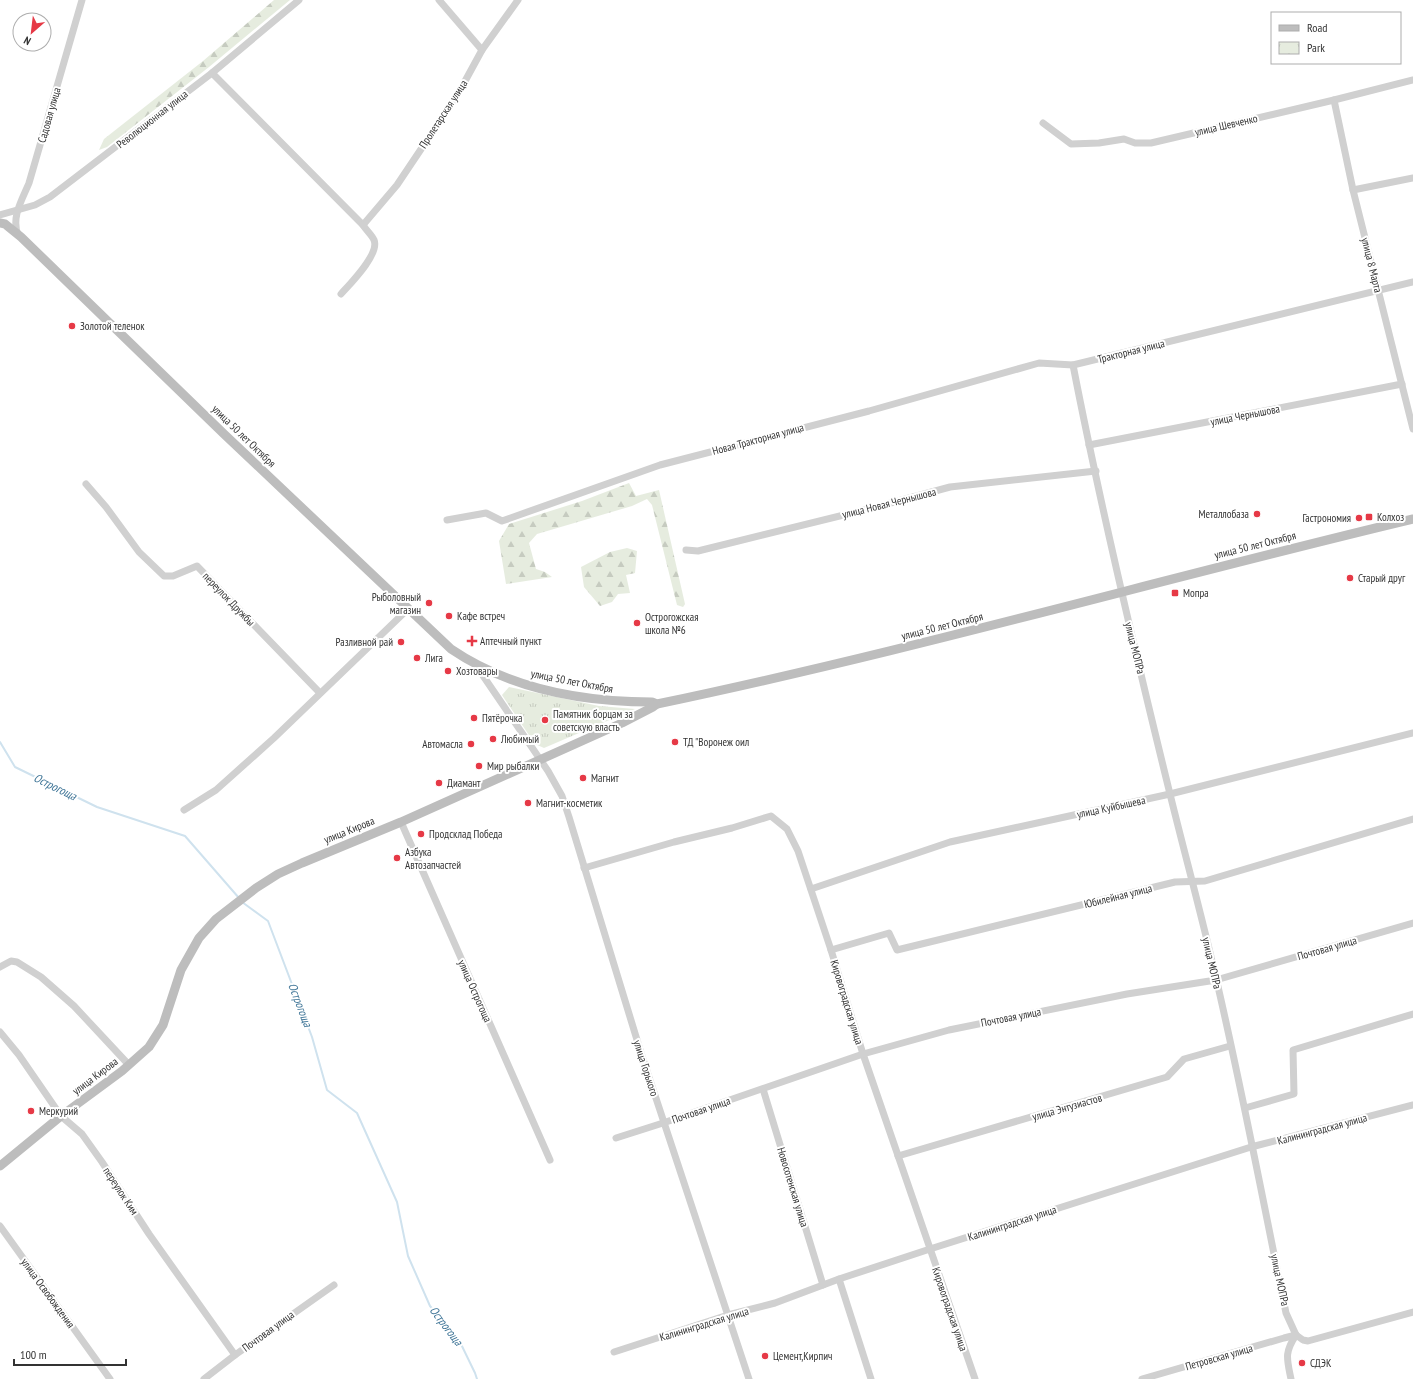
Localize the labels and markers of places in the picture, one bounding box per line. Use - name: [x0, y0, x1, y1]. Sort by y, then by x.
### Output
- place label: Золотой теленок: [80, 319, 145, 333]
- marker: Золотой теленок: [67, 321, 77, 331]
- place label: Металлобаза: [1198, 507, 1249, 521]
- marker: Металлобаза: [1252, 509, 1262, 519]
- place label: Колхоз: [1377, 510, 1404, 524]
- place label: Гастрономия: [1302, 511, 1351, 525]
- marker: Колхоз: [1364, 512, 1374, 522]
- marker: Гастрономия: [1354, 513, 1364, 523]
- place label: Старый друг: [1358, 571, 1406, 585]
- marker: Старый друг: [1345, 573, 1355, 583]
- place label: Мопра: [1183, 586, 1209, 600]
- marker: Мопра: [1170, 588, 1180, 598]
- place label: Рыболовный магазин: [372, 590, 421, 617]
- marker: Рыболовный магазин: [424, 598, 434, 608]
- place label: Кафе встреч: [457, 609, 505, 623]
- place label: Острогожская школа №6: [645, 610, 698, 637]
- marker: Кафе встреч: [444, 611, 454, 621]
- marker: Острогожская школа №6: [632, 618, 642, 628]
- place label: Аптечный пункт: [480, 634, 542, 648]
- place label: Разливной рай: [336, 635, 393, 649]
- marker: Аптечный пункт: [467, 636, 477, 646]
- marker: Разливной рай: [396, 637, 406, 647]
- place label: Лига: [424, 651, 443, 665]
- marker: Лига: [412, 653, 422, 663]
- place label: Хозтовары: [456, 664, 498, 678]
- marker: Хозтовары: [443, 666, 453, 676]
- place label: Памятник борцам за советскую власть: [553, 707, 633, 734]
- place label: Пятёрочка: [482, 711, 523, 725]
- marker: Пятёрочка: [469, 713, 479, 723]
- marker: Памятник борцам за советскую власть: [540, 715, 550, 725]
- place label: Любимый: [500, 732, 539, 746]
- marker: Любимый: [488, 734, 498, 744]
- place label: ТД "Воронеж оил: [683, 735, 749, 749]
- place label: Автомасла: [422, 737, 463, 751]
- marker: ТД "Воронеж оил: [670, 737, 680, 747]
- marker: Автомасла: [466, 739, 476, 749]
- place label: Мир рыбалки: [487, 759, 540, 773]
- marker: Мир рыбалки: [474, 761, 484, 771]
- place label: Магнит: [591, 771, 619, 785]
- marker: Магнит: [578, 773, 588, 783]
- place label: Диамант: [447, 776, 481, 790]
- marker: Диамант: [434, 778, 444, 788]
- place label: Магнит-косметик: [536, 796, 603, 810]
- marker: Магнит-косметик: [523, 798, 533, 808]
- place label: Продсклад Победа: [429, 827, 502, 841]
- marker: Продсклад Победа: [416, 829, 426, 839]
- place label: Азбука Автозапчастей: [405, 845, 461, 872]
- marker: Азбука Автозапчастей: [392, 853, 402, 863]
- place label: Меркурий: [39, 1104, 78, 1118]
- marker: Меркурий: [26, 1106, 36, 1116]
- place label: Цемент,Кирпич: [773, 1349, 832, 1363]
- marker: Цемент,Кирпич: [760, 1351, 770, 1361]
- place label: СДЭК: [1310, 1356, 1332, 1370]
- marker: СДЭК: [1297, 1358, 1307, 1368]

